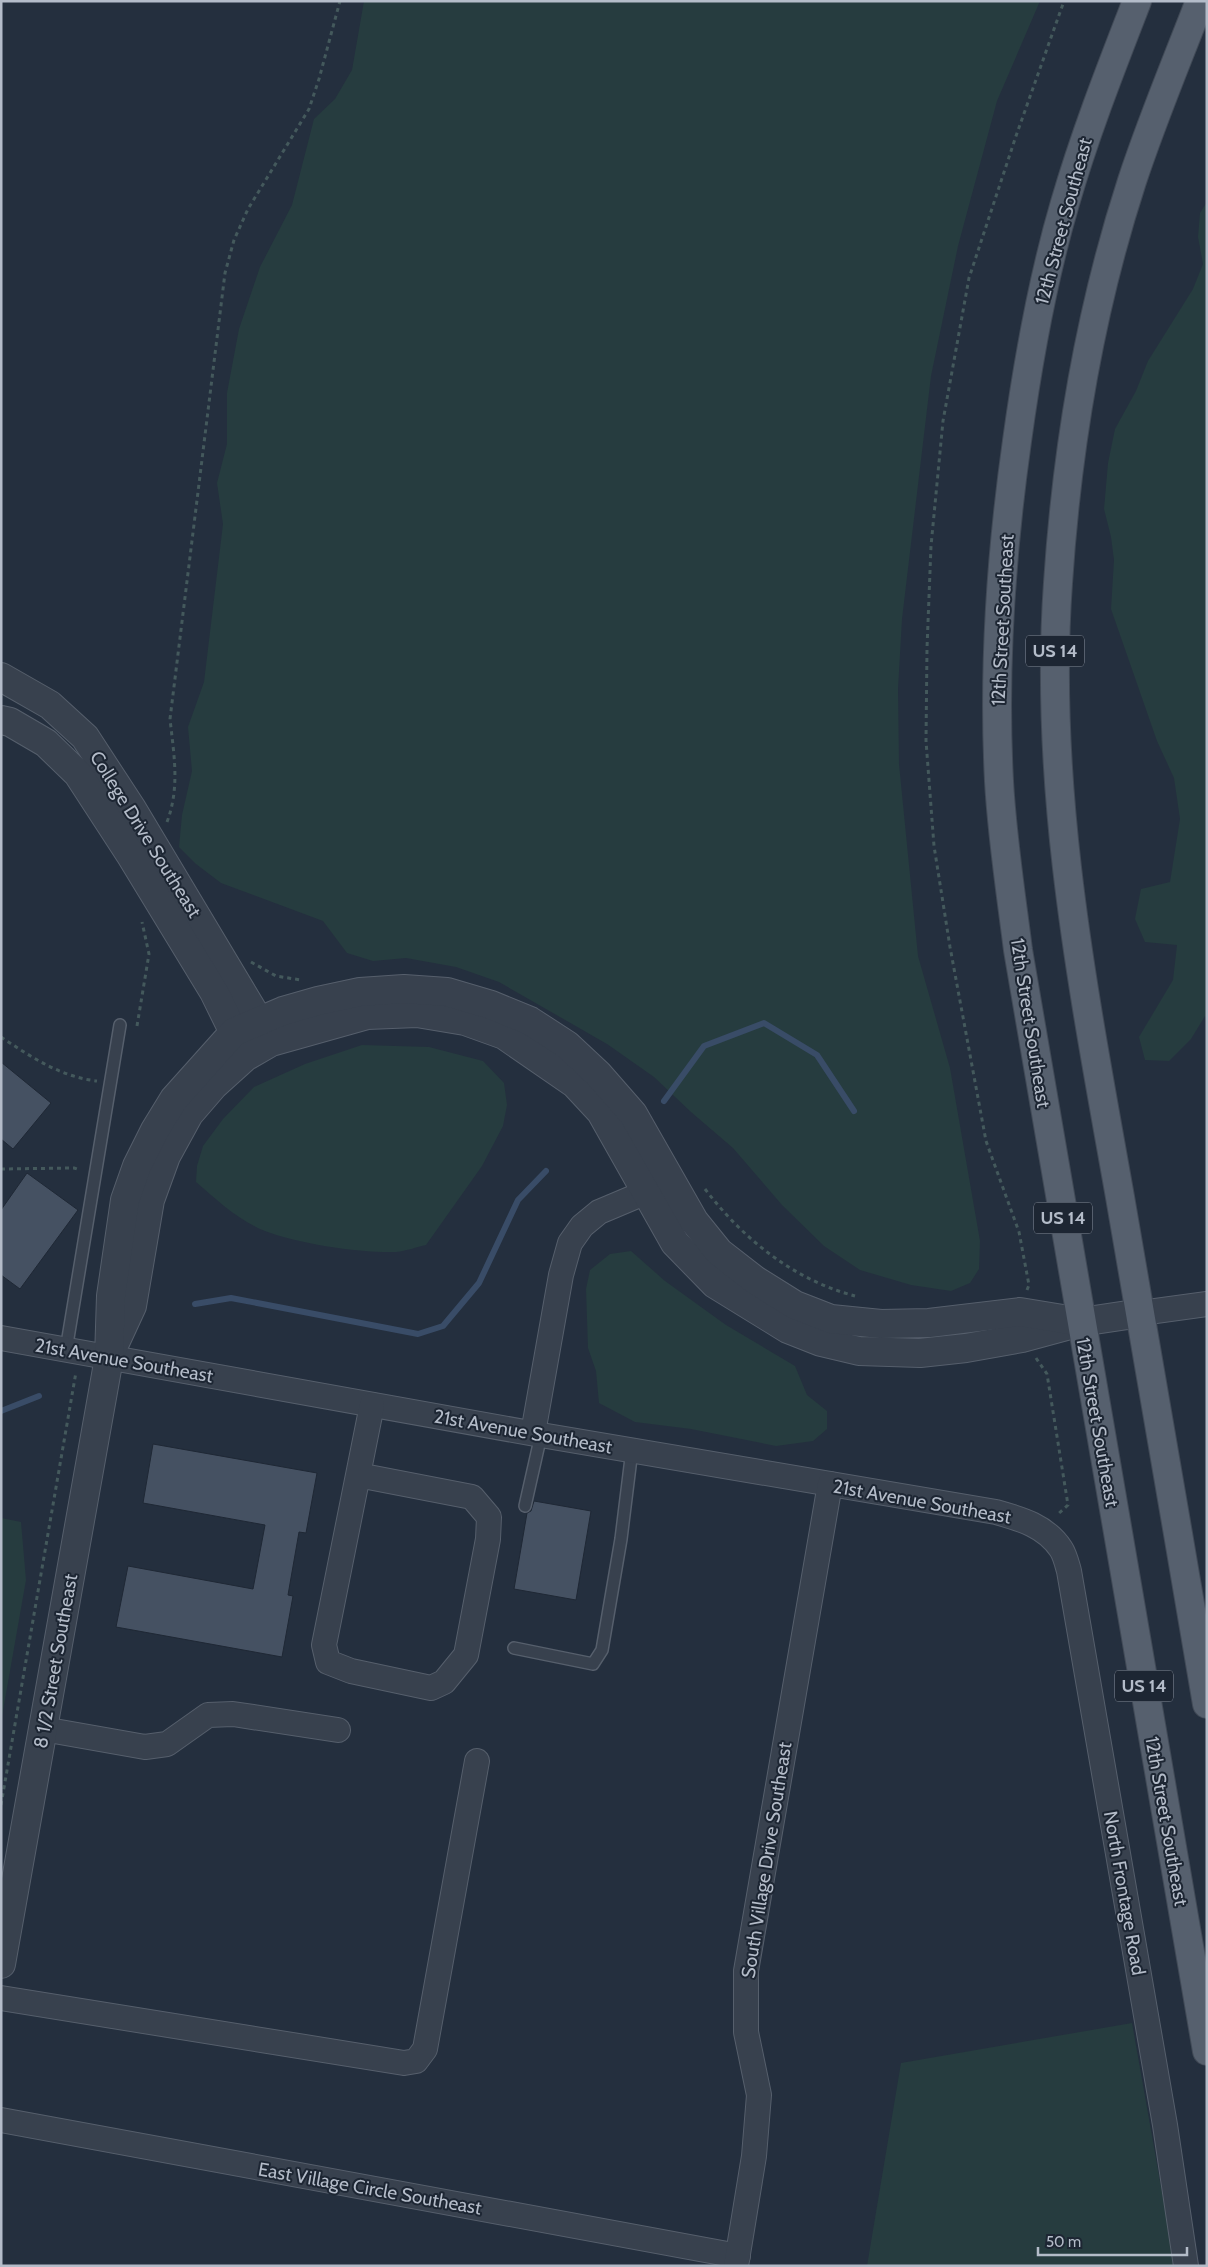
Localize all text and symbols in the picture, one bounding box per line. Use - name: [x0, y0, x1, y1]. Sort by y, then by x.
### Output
- street label: 12th Street Southeast: [1030, 135, 1097, 307]
- street label: 12th Street Southeast: [987, 533, 1019, 706]
- road number: US 14: [1026, 636, 1084, 666]
- street label: College Drive Southeast: [85, 747, 207, 922]
- street label: 12th Street Southeast: [1006, 937, 1055, 1110]
- road number: US 14: [1034, 1202, 1092, 1234]
- street label: 21st Avenue Southeast: [33, 1333, 215, 1388]
- street label: 12th Street Southeast: [1071, 1336, 1124, 1509]
- street label: 21st Avenue Southeast: [432, 1404, 614, 1459]
- street label: 21st Avenue Southeast: [831, 1474, 1013, 1529]
- street label: 8 1/2 Street Southeast: [29, 1571, 82, 1750]
- road number: US 14: [1115, 1670, 1173, 1702]
- street label: 12th Street Southeast: [1140, 1735, 1193, 1908]
- street label: South Village Drive Southeast: [736, 1740, 797, 1980]
- street label: North Frontage Road: [1099, 1809, 1150, 1977]
- street label: East Village Circle Southeast: [256, 2157, 484, 2220]
- scale bar: [1038, 2224, 1187, 2256]
- text: 50 m: [1046, 2233, 1081, 2251]

